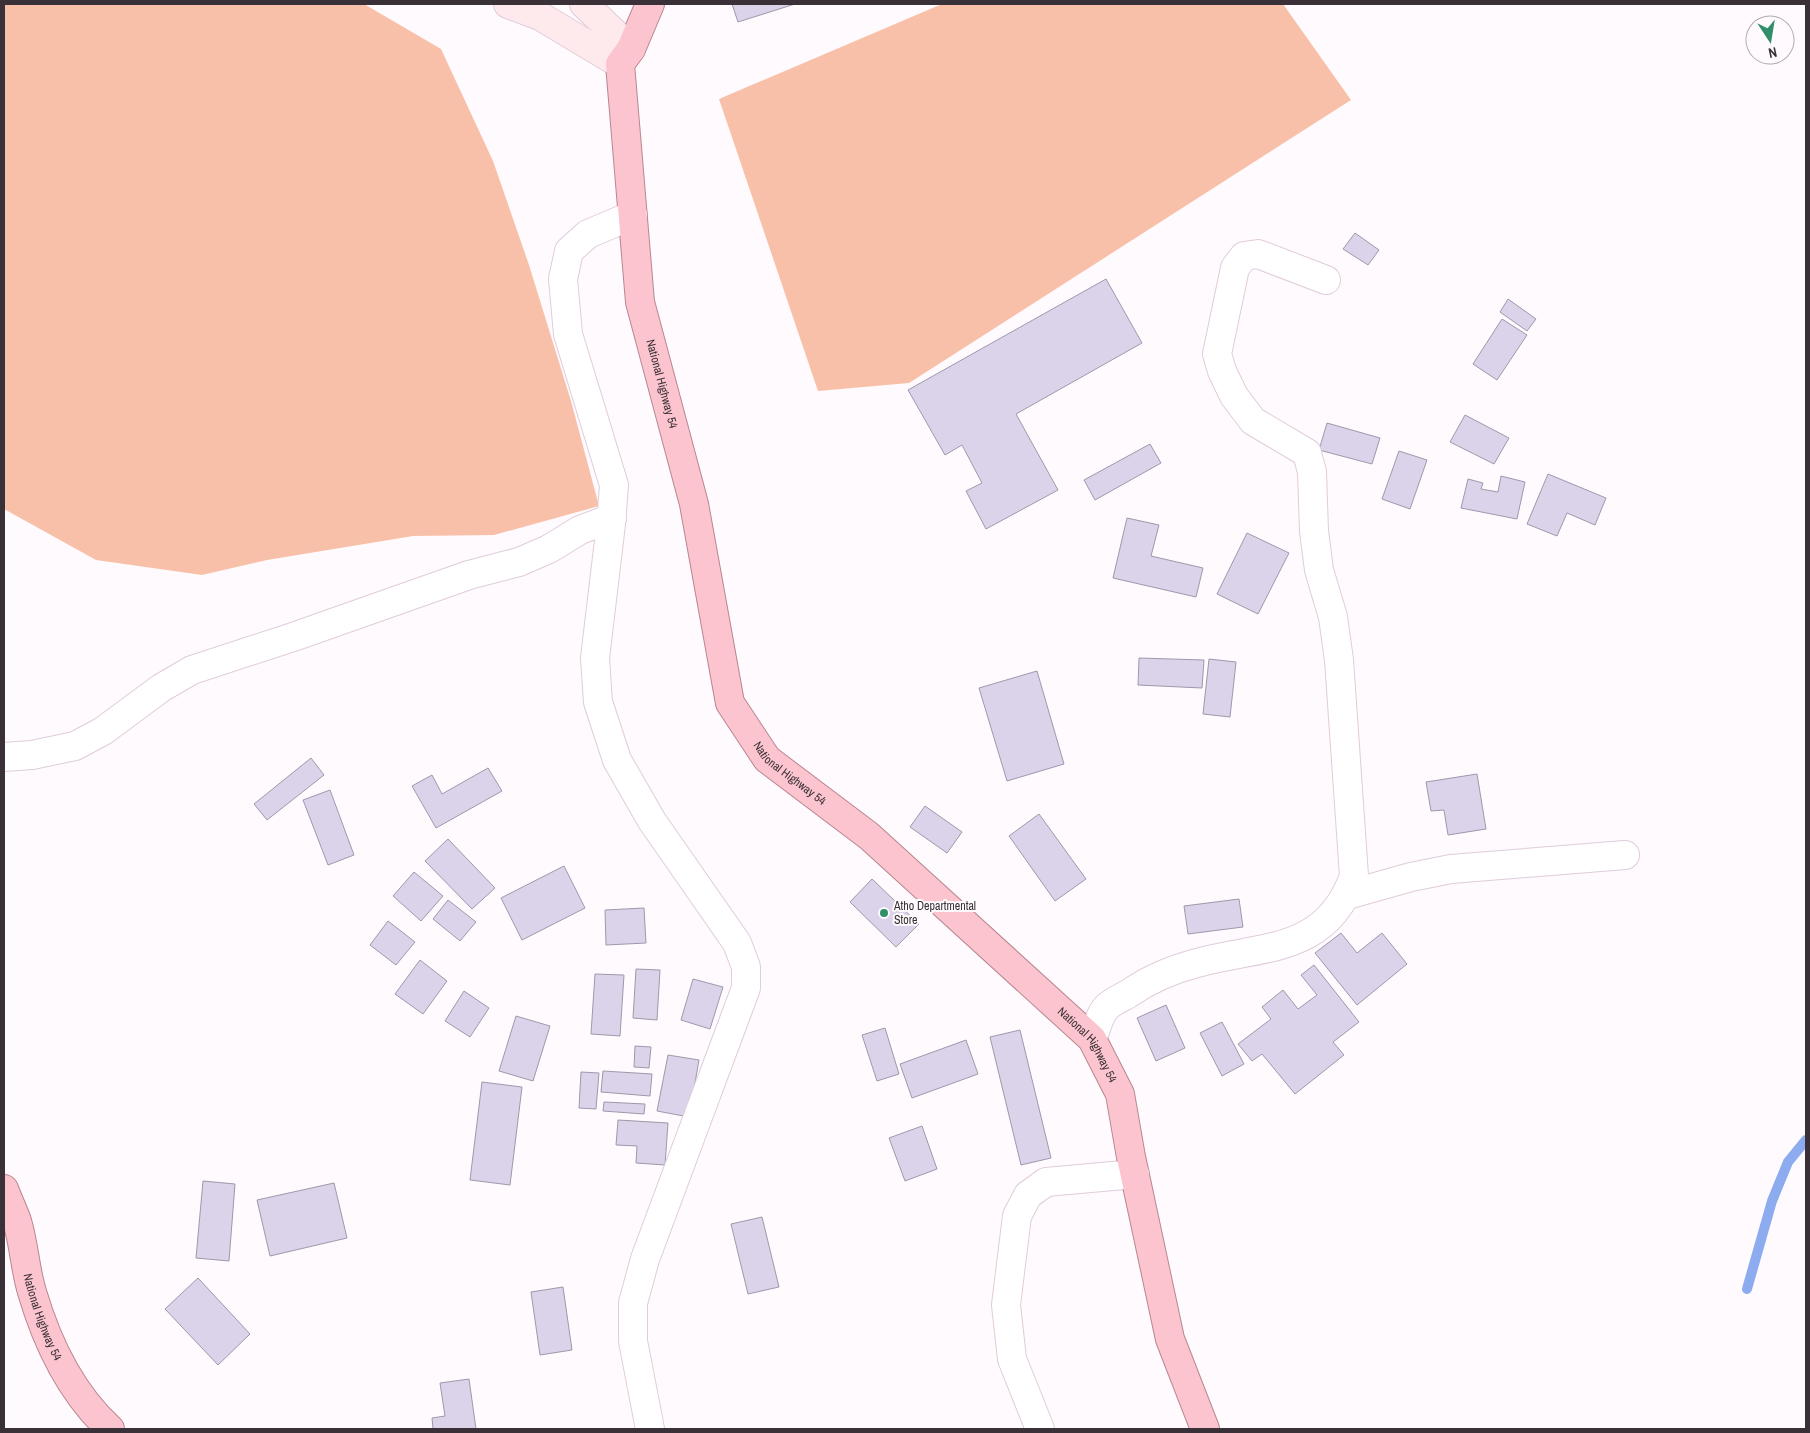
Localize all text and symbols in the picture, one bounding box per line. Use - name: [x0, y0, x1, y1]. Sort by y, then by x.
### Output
- north arrow: [1745, 15, 1795, 65]
- text: N: [1767, 43, 1779, 62]
- street label: National Highway 54: [642, 338, 682, 431]
- street label: National Highway 54: [750, 738, 830, 809]
- place label: Atho Departmental Store: [893, 898, 976, 928]
- marker: Atho Departmental Store: [878, 907, 890, 919]
- street label: National Highway 54: [1054, 1004, 1121, 1086]
- street label: National Highway 54: [20, 1272, 66, 1364]

